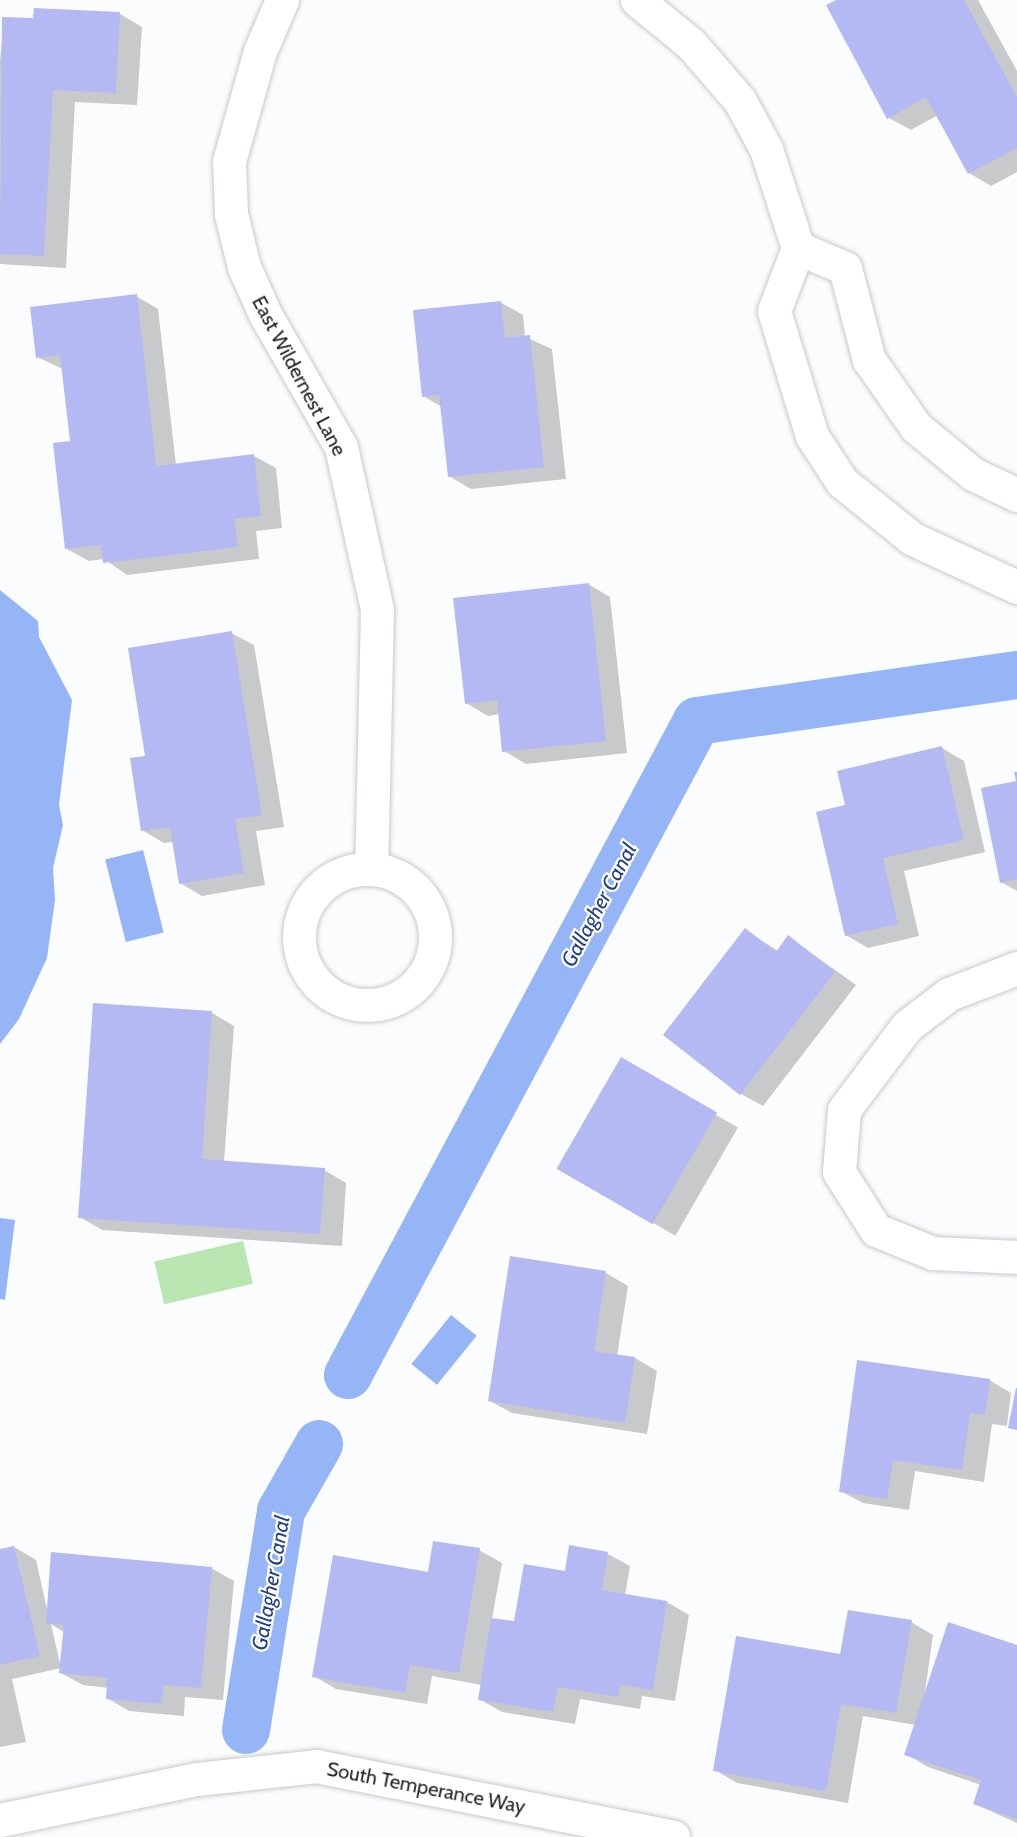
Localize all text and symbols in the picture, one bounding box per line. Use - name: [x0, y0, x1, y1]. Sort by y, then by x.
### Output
- street label: East Wildernest Lane: [247, 292, 351, 460]
- water label: Gallagher Canal: [556, 839, 642, 971]
- water label: Gallagher Canal: [247, 1514, 295, 1652]
- street label: South Temperance Way: [325, 1757, 527, 1819]

